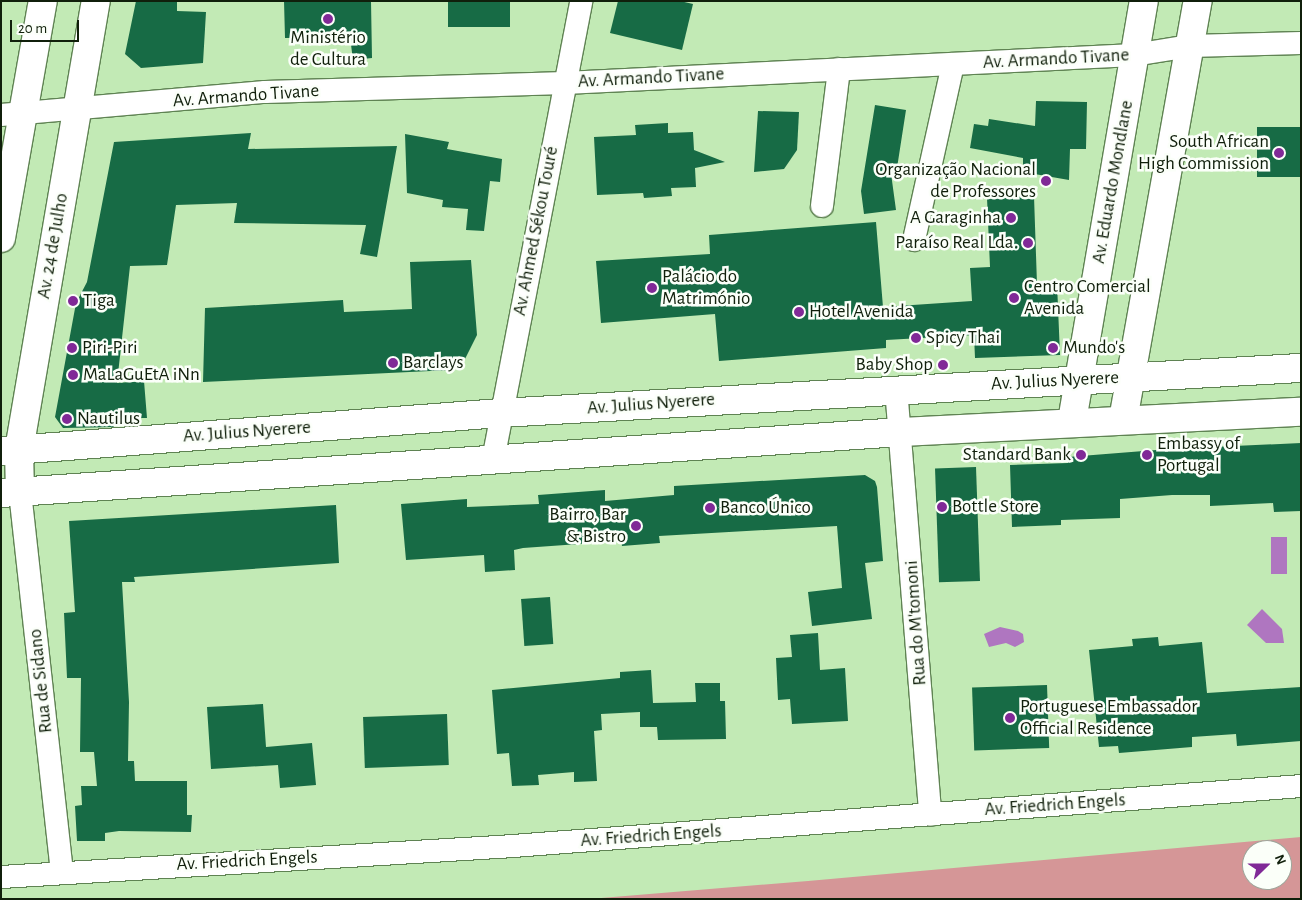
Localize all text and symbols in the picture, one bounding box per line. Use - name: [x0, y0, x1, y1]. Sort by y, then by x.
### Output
- scale bar: [12, 10, 81, 42]
- marker: Ministério de Cultura: [322, 13, 334, 25]
- text: 20 m: [18, 21, 47, 36]
- place label: Ministério de Cultura: [290, 27, 366, 71]
- street label: Av. Armando Tivane: [982, 44, 1130, 74]
- street label: Av. Armando Tivane: [577, 63, 725, 93]
- street label: Av. Armando Tivane: [172, 80, 320, 112]
- street label: Av. Eduardo Mondlane: [1087, 99, 1139, 265]
- place label: South African High Commission: [1138, 131, 1269, 175]
- street label: Av. Ahmed Sékou Touré: [508, 144, 564, 318]
- marker: South African High Commission: [1273, 147, 1285, 159]
- place label: Organização Nacional de Professores: [875, 159, 1036, 203]
- marker: Organização Nacional de Professores: [1040, 175, 1052, 187]
- street label: Av. 24 de Julho: [33, 191, 73, 301]
- place label: A Garaginha: [910, 207, 1001, 229]
- marker: A Garaginha: [1005, 212, 1017, 224]
- place label: Paraíso Real Lda.: [895, 232, 1018, 254]
- marker: Paraíso Real Lda.: [1022, 237, 1034, 249]
- place label: Palácio do Matrimónio: [662, 266, 750, 310]
- place label: Centro Comercial Avenida: [1024, 276, 1151, 320]
- marker: Palácio do Matrimónio: [646, 282, 658, 294]
- place label: Tiga: [83, 290, 115, 312]
- marker: Centro Comercial Avenida: [1008, 292, 1020, 304]
- marker: Tiga: [67, 295, 79, 307]
- place label: Hotel Avenida: [809, 301, 913, 323]
- marker: Hotel Avenida: [793, 306, 805, 318]
- place label: Spicy Thai: [926, 327, 1000, 349]
- marker: Spicy Thai: [910, 332, 922, 344]
- place label: Piri-Piri: [82, 337, 138, 359]
- place label: Mundo's: [1063, 337, 1125, 359]
- marker: Piri-Piri: [66, 342, 78, 354]
- marker: Mundo's: [1047, 342, 1059, 354]
- place label: Barclays: [403, 352, 464, 374]
- place label: Baby Shop: [856, 354, 933, 376]
- marker: Barclays: [387, 357, 399, 369]
- marker: Baby Shop: [937, 359, 949, 371]
- place label: MaLaGuEtA iNn: [83, 364, 200, 386]
- street label: Av. Julius Nyerere: [990, 366, 1120, 396]
- marker: MaLaGuEtA iNn: [67, 369, 79, 381]
- street label: Av. Julius Nyerere: [586, 388, 716, 420]
- place label: Nautilus: [77, 408, 140, 430]
- marker: Nautilus: [61, 413, 73, 425]
- street label: Av. Julius Nyerere: [182, 416, 312, 448]
- place label: Embassy of Portugal: [1157, 433, 1240, 477]
- place label: Standard Bank: [963, 444, 1071, 466]
- marker: Standard Bank: [1075, 449, 1087, 461]
- marker: Embassy of Portugal: [1141, 449, 1153, 461]
- place label: Bottle Store: [952, 496, 1039, 518]
- place label: Banco Único: [720, 497, 811, 519]
- marker: Bottle Store: [936, 501, 948, 513]
- marker: Banco Único: [704, 502, 716, 514]
- place label: Bairro, Bar & Bistro: [549, 504, 626, 548]
- marker: Bairro, Bar & Bistro: [630, 520, 642, 532]
- street label: Rua do M'tomoni: [900, 560, 932, 686]
- street label: Rua de Sidano: [24, 628, 58, 734]
- place label: Portuguese Embassador Official Residence: [1020, 696, 1197, 740]
- marker: Portuguese Embassador Official Residence: [1004, 712, 1016, 724]
- street label: Av. Friedrich Engels: [984, 789, 1126, 821]
- street label: Av. Friedrich Engels: [580, 820, 722, 852]
- north arrow: [1242, 840, 1292, 890]
- street label: Av. Friedrich Engels: [176, 846, 318, 876]
- text: N: [1272, 853, 1288, 867]

